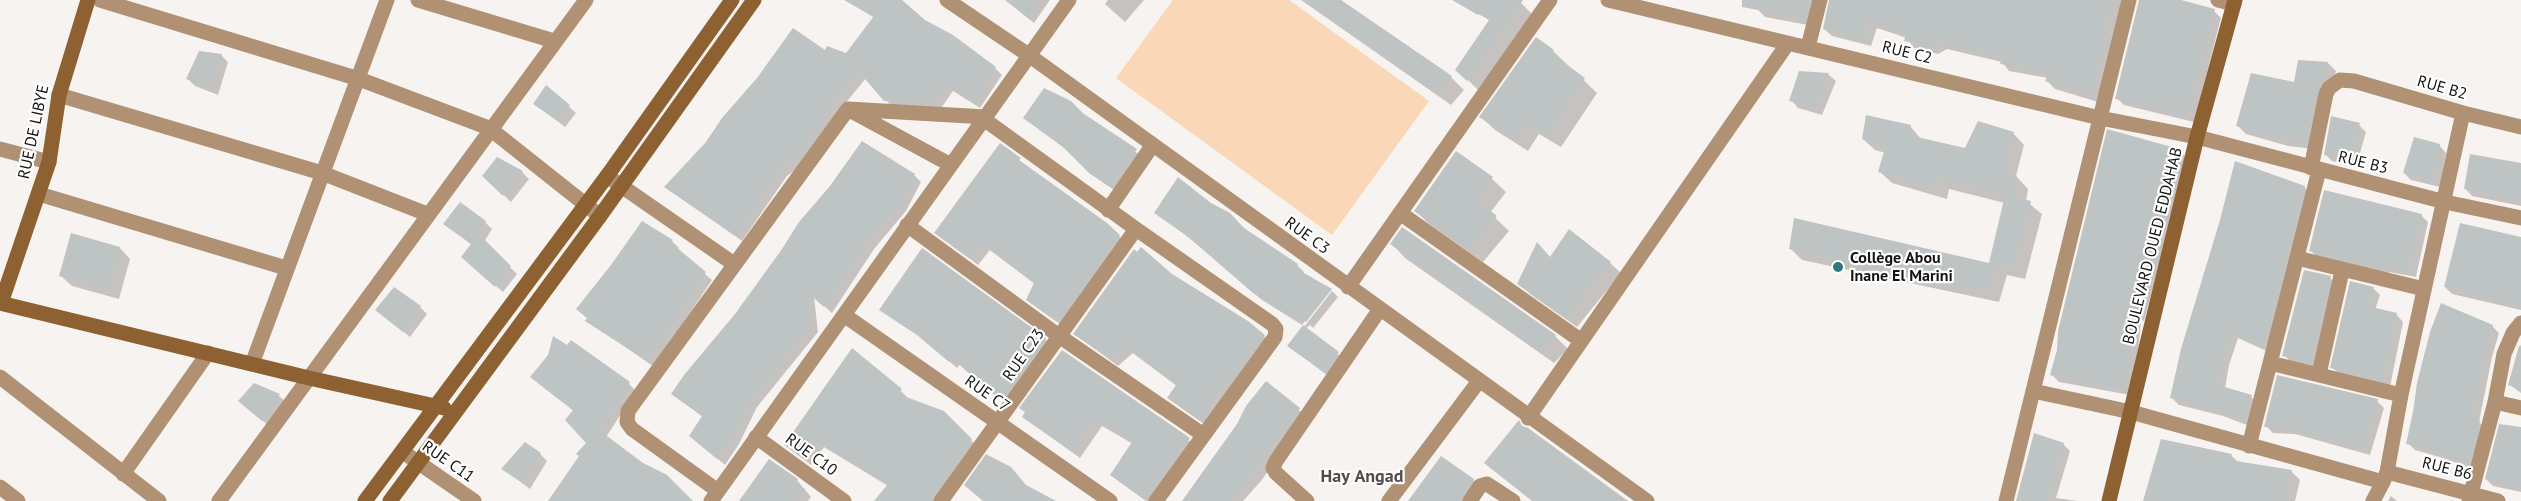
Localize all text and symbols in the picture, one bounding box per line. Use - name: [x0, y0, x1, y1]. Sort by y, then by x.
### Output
- street label: RUE C2: [1880, 38, 1934, 68]
- street label: RUE B2: [2415, 72, 2469, 104]
- street label: RUE DE LIBYE: [15, 83, 53, 181]
- street label: BOULEVARD OUED EDDAHAB: [2119, 146, 2187, 346]
- street label: RUE B3: [2336, 148, 2390, 178]
- street label: RUE C3: [1281, 213, 1333, 259]
- place label: Collège Abou Inane El Marini: [1850, 248, 1953, 286]
- marker: Collège Abou Inane El Marini: [1831, 260, 1845, 274]
- street label: RUE C23: [999, 325, 1049, 385]
- street label: RUE C7: [961, 372, 1013, 416]
- street label: RUE C10: [781, 430, 841, 480]
- street label: RUE C11: [418, 437, 478, 487]
- street label: RUE B6: [2420, 454, 2474, 484]
- district label: Hay Angad: [1321, 466, 1403, 488]

